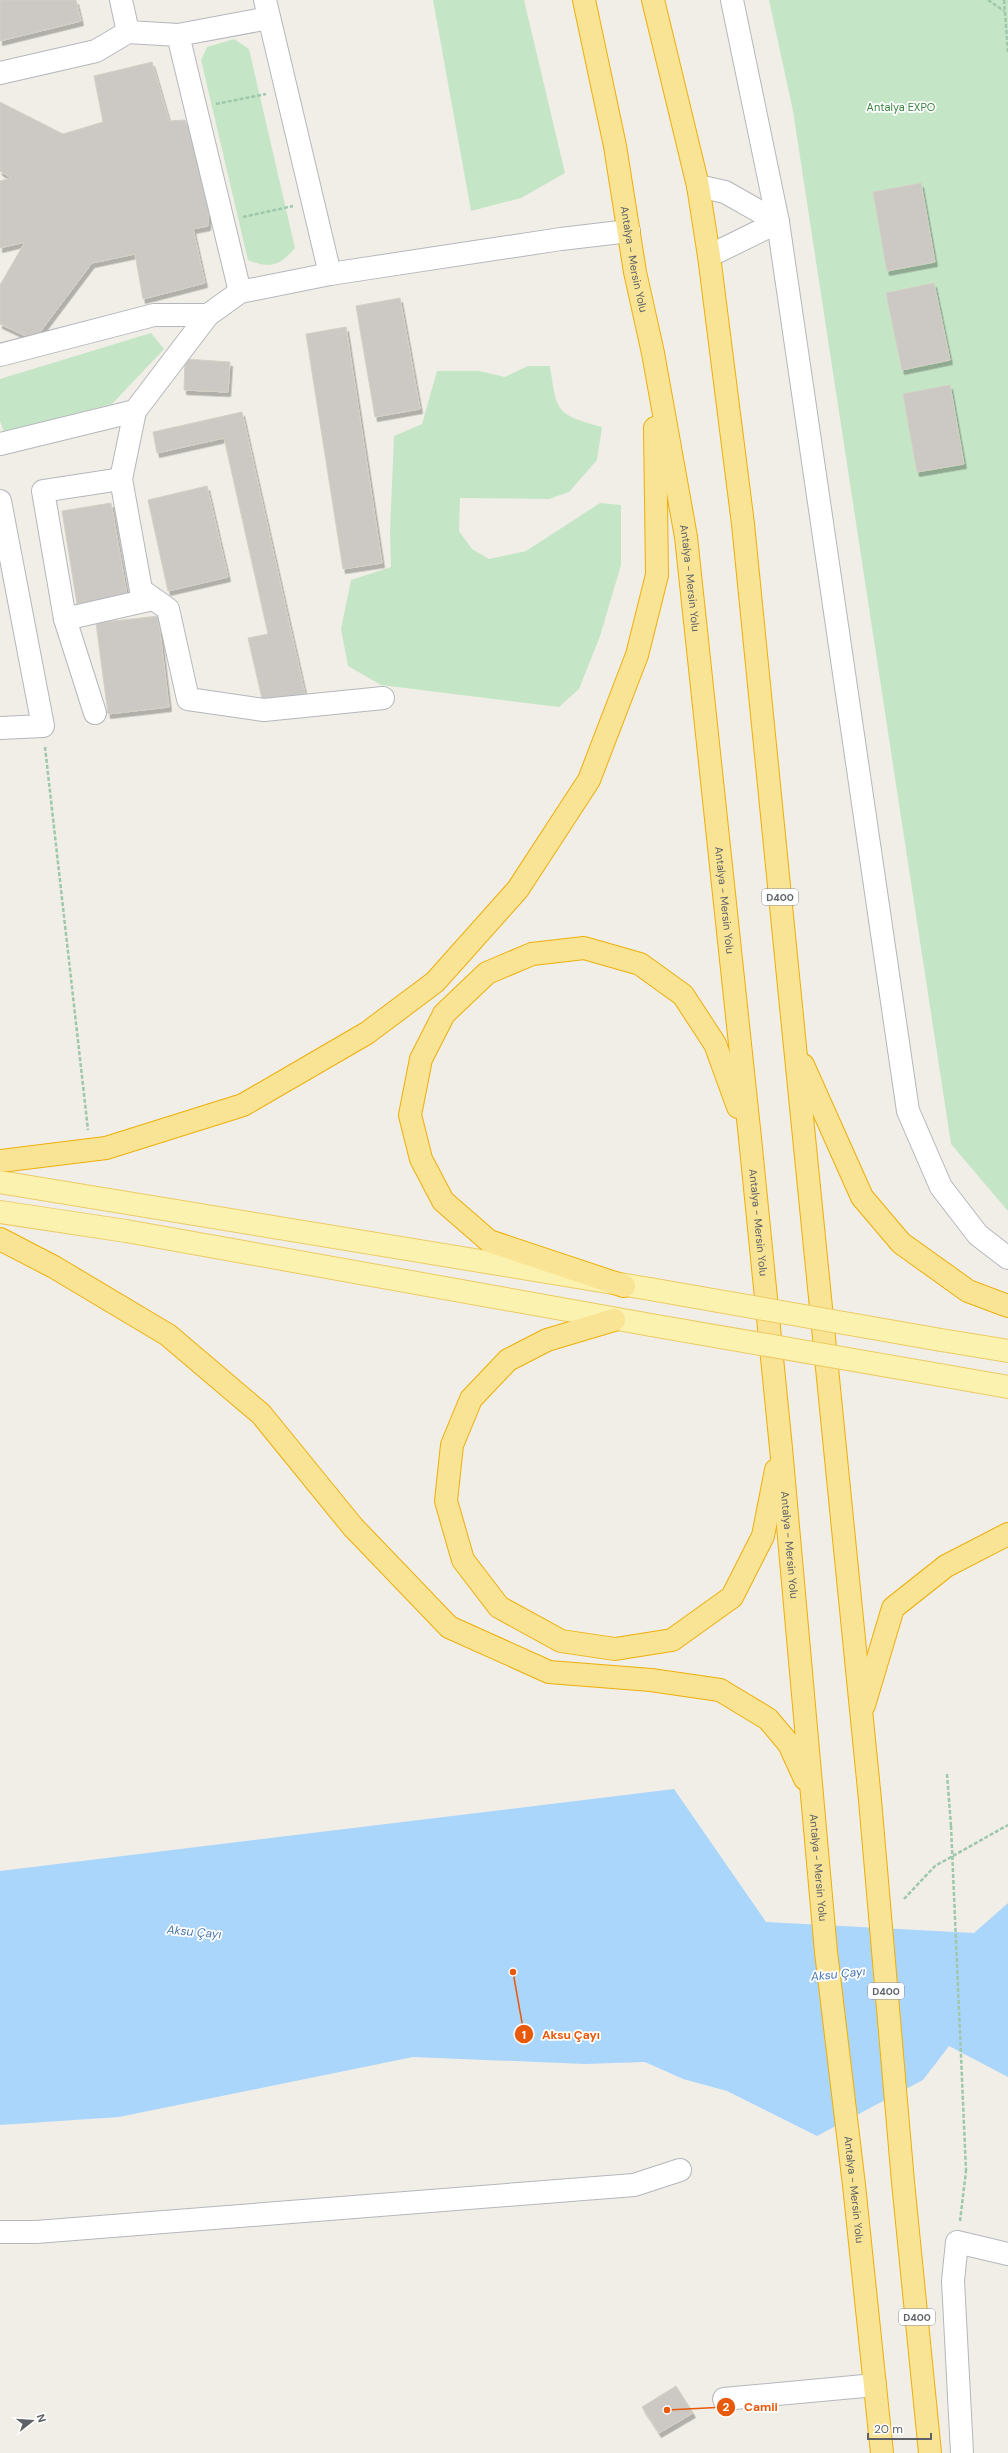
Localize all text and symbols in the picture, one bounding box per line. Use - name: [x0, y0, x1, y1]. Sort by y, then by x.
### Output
- park label: Antalya EXPO: [867, 100, 935, 114]
- street label: Antalya - Mersin Yolu: [618, 205, 651, 314]
- street label: Antalya - Mersin Yolu: [677, 523, 703, 632]
- street label: Antalya - Mersin Yolu: [712, 846, 737, 955]
- road number: D400: [762, 889, 798, 905]
- street label: Antalya - Mersin Yolu: [746, 1168, 771, 1277]
- street label: Antalya - Mersin Yolu: [778, 1491, 801, 1599]
- street label: Antalya - Mersin Yolu: [807, 1813, 830, 1922]
- water label: Aksu Çayı: [165, 1922, 222, 1942]
- water label: Aksu Çayı: [809, 1963, 866, 1985]
- road number: D400: [868, 1983, 904, 1999]
- callout: Aksu Çayı: [514, 2022, 608, 2046]
- text: 1: [522, 2027, 526, 2043]
- text: Aksu Çayı: [542, 2027, 600, 2043]
- street label: Antalya - Mersin Yolu: [841, 2135, 867, 2244]
- road number: D400: [899, 2309, 935, 2325]
- callout: Camii: [716, 2395, 785, 2419]
- text: 2: [723, 2399, 730, 2415]
- text: Camii: [744, 2399, 778, 2415]
- north arrow: [12, 2401, 52, 2441]
- text: N: [34, 2412, 49, 2424]
- scale bar: [868, 2415, 931, 2441]
- text: 20 m: [874, 2421, 903, 2437]

